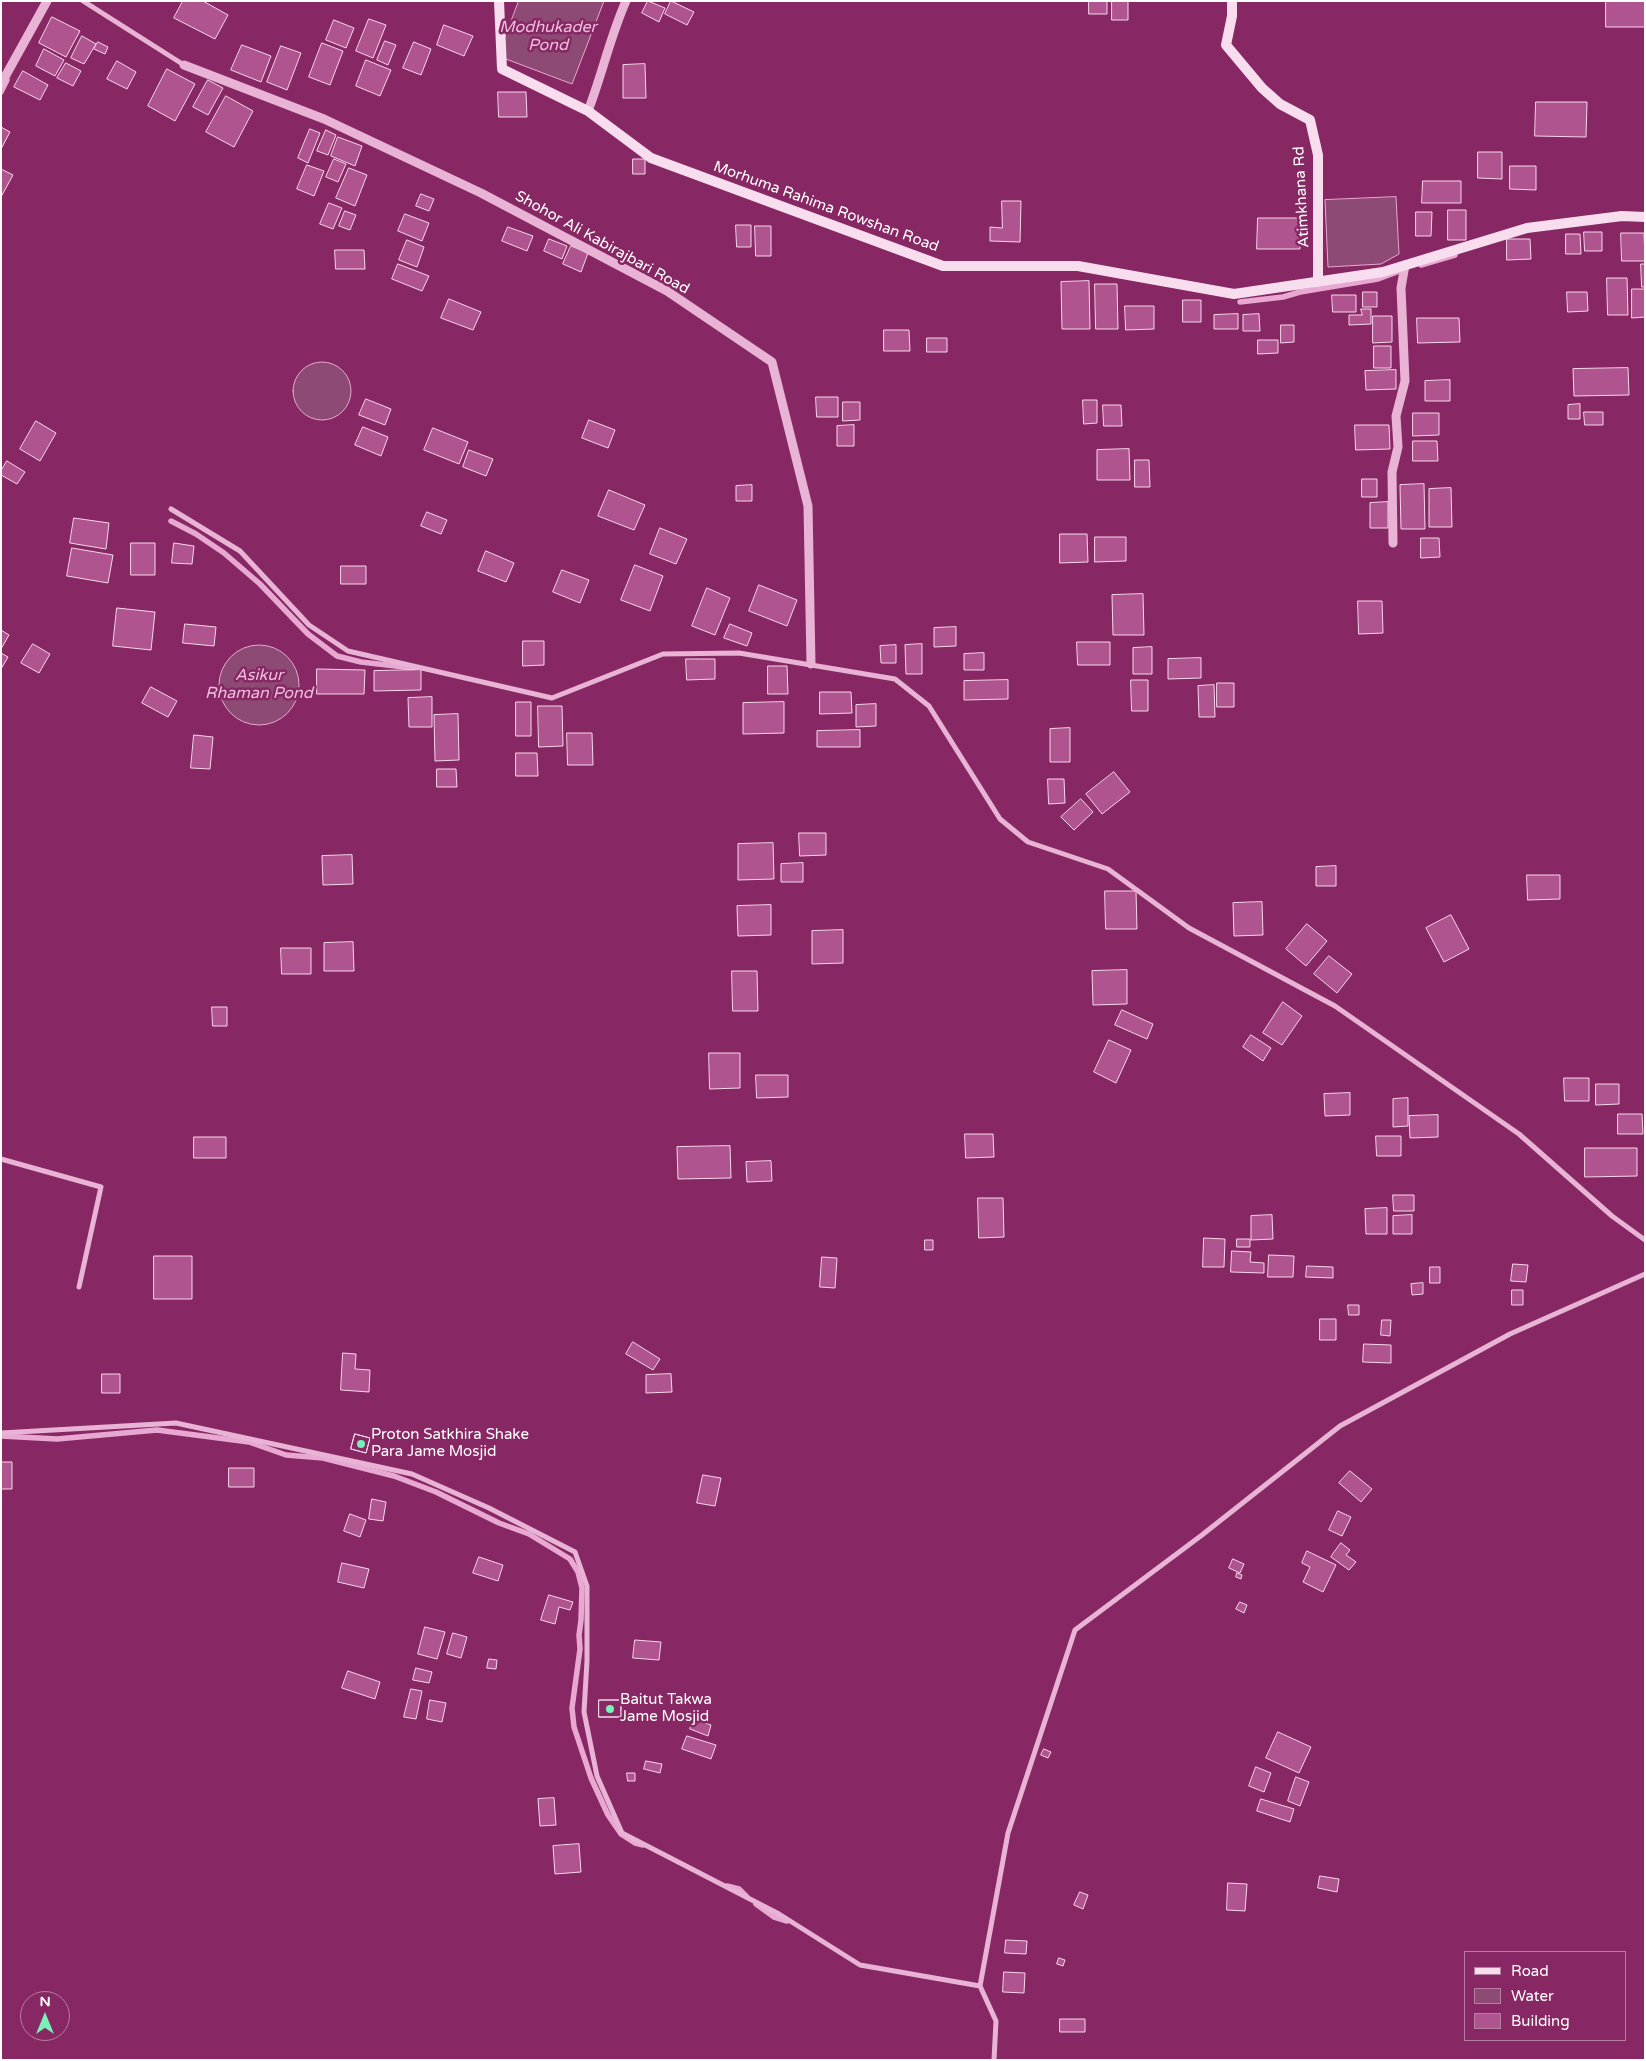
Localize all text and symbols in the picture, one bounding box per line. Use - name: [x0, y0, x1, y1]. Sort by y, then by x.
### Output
- water label: Modhukader Pond: [499, 18, 597, 56]
- street label: Atimkhana Rd: [1290, 146, 1314, 248]
- street label: Morhuma Rahima Rowshan Road: [711, 158, 941, 256]
- street label: Shohor Ali Kabirajbari Road: [512, 188, 692, 298]
- water label: Asikur Rhaman Pond: [205, 666, 313, 704]
- place label: Proton Satkhira Shake Para Jame Mosjid: [371, 1426, 529, 1461]
- marker: Proton Satkhira Shake Para Jame Mosjid: [355, 1438, 367, 1450]
- place label: Baitut Takwa Jame Mosjid: [620, 1691, 712, 1726]
- marker: Baitut Takwa Jame Mosjid: [604, 1703, 616, 1715]
- legend: [1464, 1951, 1626, 2041]
- text: Road: [1511, 1962, 1549, 1980]
- text: Water: [1511, 1987, 1554, 2005]
- north arrow: [20, 1991, 70, 2041]
- text: N: [39, 1993, 51, 2010]
- text: Building: [1511, 2012, 1570, 2030]

